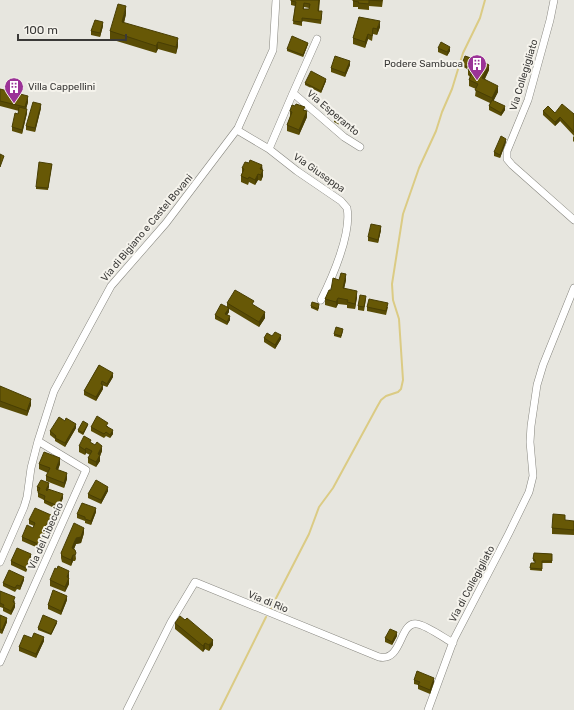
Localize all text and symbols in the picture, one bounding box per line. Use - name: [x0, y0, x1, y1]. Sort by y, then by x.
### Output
- scale bar: [18, 16, 126, 42]
- text: 100 m: [24, 23, 58, 37]
- street label: Via Collegigliato: [507, 38, 541, 112]
- building icon: Podere Sambuca: [466, 53, 488, 81]
- place label: Podere Sambuca: [384, 58, 463, 70]
- building icon: Villa Cappellini: [3, 76, 25, 104]
- place label: Villa Cappellini: [28, 81, 95, 93]
- street label: Via Esperanto: [304, 88, 362, 138]
- street label: Via Giuseppa: [291, 151, 347, 195]
- street label: Via di Bigiano e Castel Bovani: [99, 172, 195, 284]
- street label: Via del Libeccio: [26, 500, 66, 571]
- street label: Via di Collegigliato: [447, 543, 497, 624]
- street label: Via di Rio: [246, 588, 290, 616]

